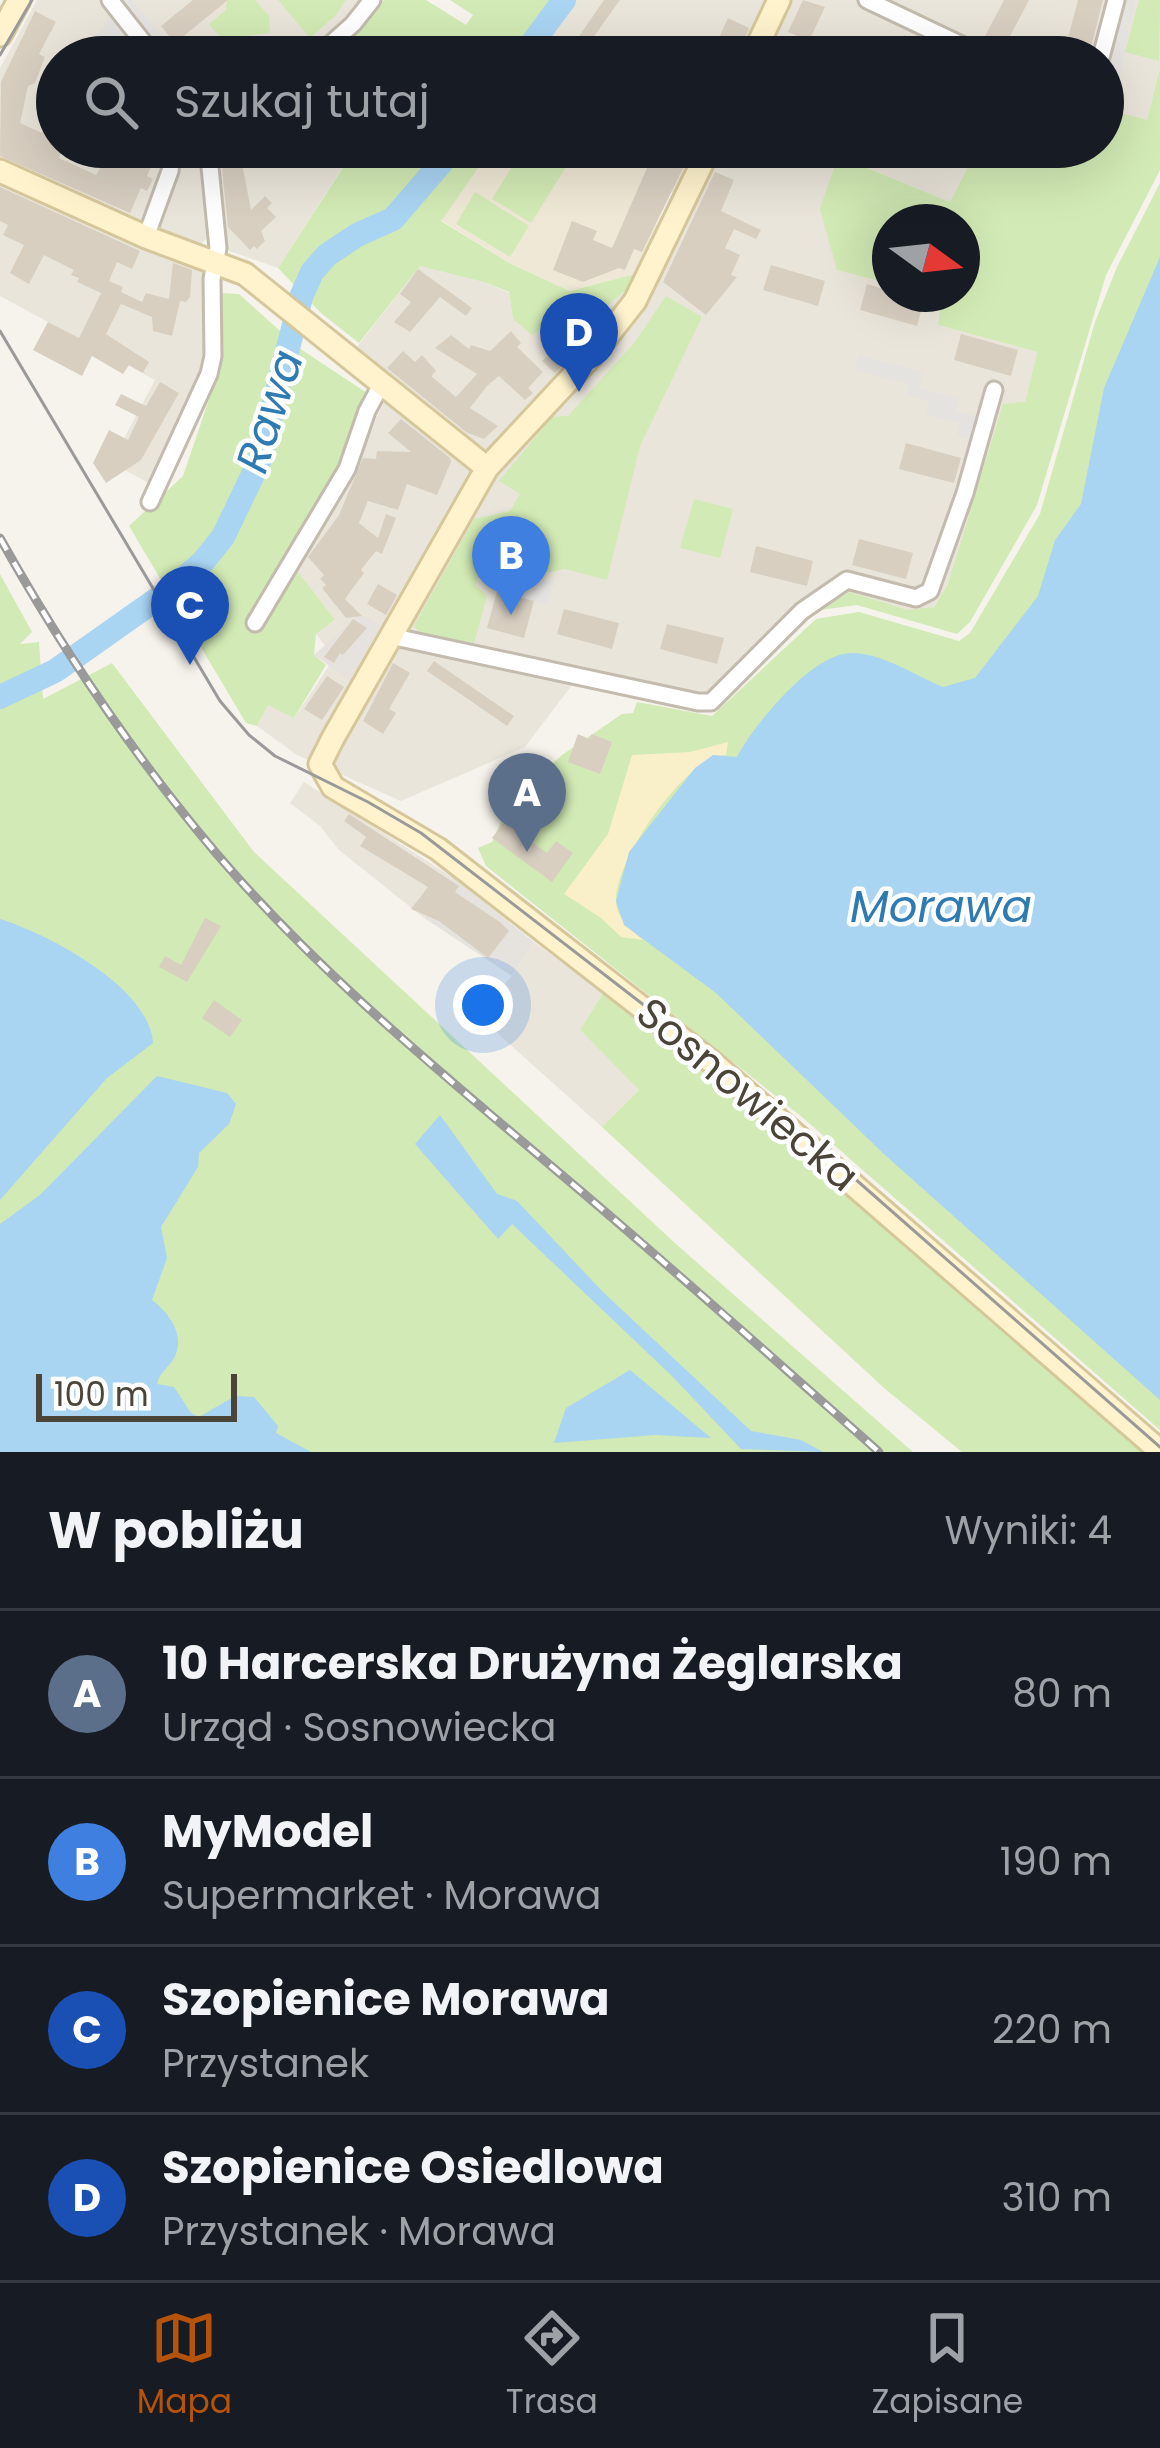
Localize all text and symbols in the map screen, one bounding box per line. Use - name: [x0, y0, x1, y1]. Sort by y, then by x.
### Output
- search box: [36, 36, 1124, 168]
- icon: search: [78, 69, 144, 135]
- text: Szukaj tutaj: [174, 70, 430, 133]
- north arrow: [872, 204, 980, 312]
- pin: D: [540, 293, 618, 392]
- water label: Rawa: [220, 342, 319, 480]
- pin: B: [472, 516, 550, 615]
- pin: C: [151, 566, 229, 665]
- pin: A: [488, 753, 566, 852]
- water label: Morawa: [850, 875, 1032, 938]
- your location: [453, 975, 513, 1035]
- street label: Sosnowiecka: [624, 984, 871, 1205]
- scale bar: [36, 1368, 237, 1421]
- text: 100 m: [54, 1371, 149, 1418]
- text: W pobliżu: [48, 1494, 304, 1566]
- text: Wyniki: 4: [944, 1503, 1112, 1558]
- text: 10 Harcerska Drużyna Żeglarska: [162, 1632, 903, 1695]
- text: A: [73, 1666, 101, 1721]
- text: 80 m: [1012, 1666, 1112, 1721]
- text: Urząd · Sosnowiecka: [162, 1700, 556, 1755]
- text: MyModel: [162, 1800, 373, 1863]
- text: B: [74, 1834, 100, 1889]
- text: 190 m: [1000, 1834, 1112, 1889]
- text: Supermarket · Morawa: [162, 1868, 601, 1923]
- text: Szopienice Morawa: [162, 1968, 610, 2031]
- text: C: [72, 2002, 102, 2057]
- text: 220 m: [992, 2002, 1112, 2057]
- text: Przystanek: [162, 2036, 369, 2091]
- text: Szopienice Osiedlowa: [162, 2136, 664, 2199]
- text: D: [73, 2170, 101, 2225]
- text: 310 m: [1001, 2170, 1112, 2225]
- text: Przystanek · Morawa: [162, 2204, 556, 2259]
- tab: Mapa: [137, 2305, 232, 2427]
- tab: Trasa: [506, 2305, 598, 2427]
- tab: Zapisane: [871, 2305, 1023, 2427]

